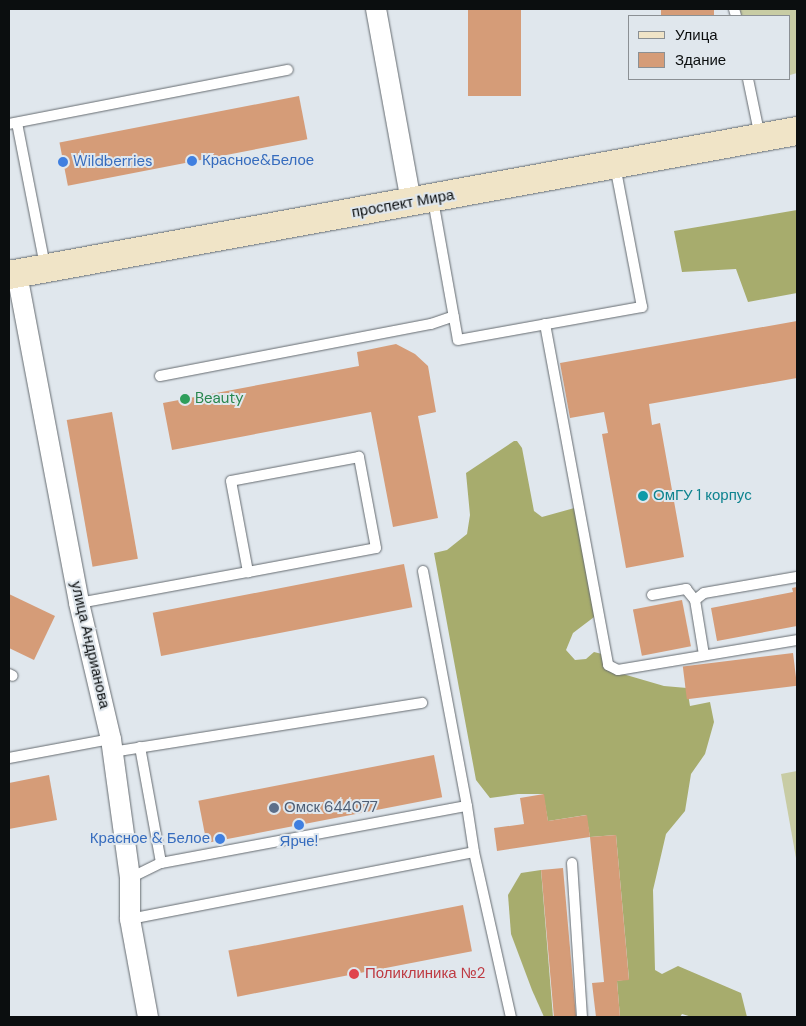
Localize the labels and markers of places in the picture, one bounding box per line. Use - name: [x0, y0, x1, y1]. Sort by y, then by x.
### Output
- place label: Красное&Белое: [202, 152, 314, 170]
- place label: Wildberries: [73, 153, 153, 171]
- marker: Красное&Белое: [186, 155, 198, 167]
- marker: Wildberries: [57, 156, 69, 168]
- place label: Beauty: [195, 390, 244, 408]
- marker: Beauty: [179, 393, 191, 405]
- place label: ОмГУ 1 корпус: [653, 487, 752, 505]
- marker: ОмГУ 1 корпус: [637, 490, 649, 502]
- place label: Омск 644077: [284, 799, 378, 817]
- marker: Омск 644077: [268, 802, 280, 814]
- marker: Ярче!: [293, 819, 305, 831]
- place label: Красное & Белое: [90, 830, 210, 848]
- marker: Красное & Белое: [214, 833, 226, 845]
- place label: Ярче!: [280, 833, 318, 851]
- place label: Поликлиника №2: [365, 965, 485, 983]
- marker: Поликлиника №2: [347, 967, 361, 981]

